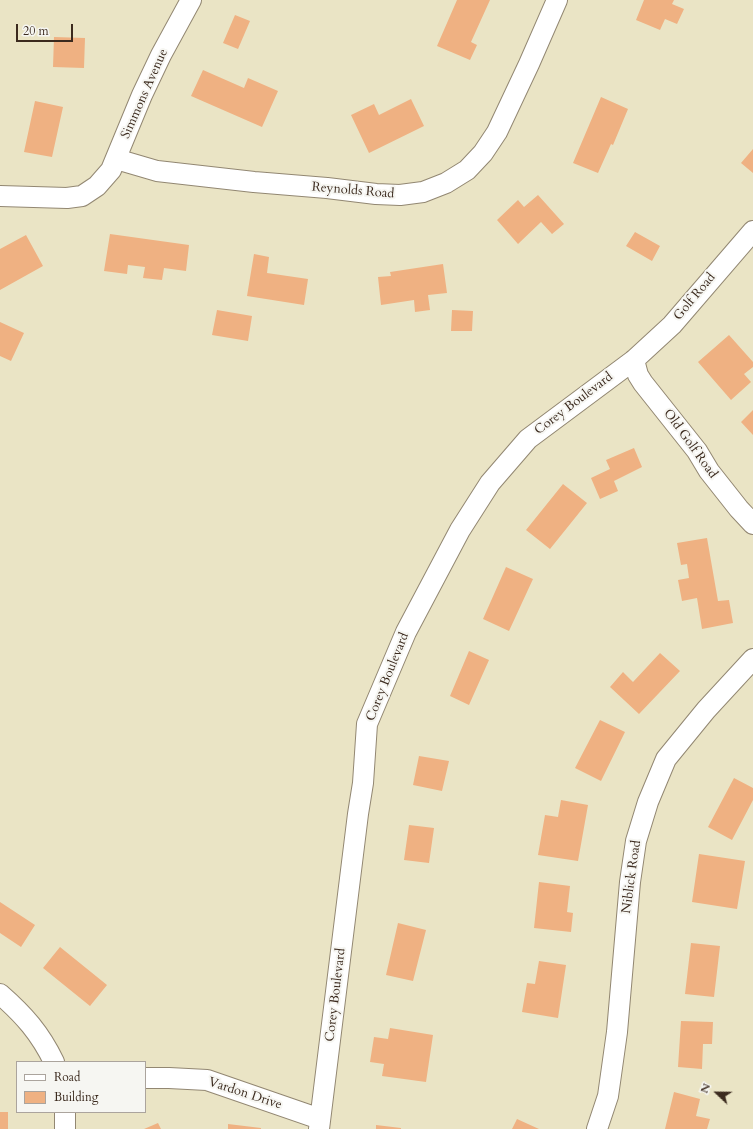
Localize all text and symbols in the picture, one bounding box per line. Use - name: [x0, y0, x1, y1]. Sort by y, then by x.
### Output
- scale bar: [18, 16, 75, 42]
- text: 20 m: [23, 23, 49, 39]
- street label: Simmons Avenue: [118, 47, 172, 141]
- street label: Reynolds Road: [311, 180, 395, 202]
- street label: Golf Road: [671, 270, 719, 324]
- street label: Corey Boulevard: [532, 369, 616, 439]
- street label: Old Golf Road: [660, 406, 720, 482]
- street label: Corey Boulevard: [363, 630, 413, 724]
- street label: Niblick Road: [619, 839, 645, 915]
- street label: Corey Boulevard: [323, 947, 349, 1043]
- legend: [16, 1061, 146, 1113]
- text: Road: [54, 1069, 80, 1085]
- north arrow: [697, 1073, 737, 1113]
- street label: Vardon Drive: [206, 1075, 284, 1113]
- text: N: [697, 1081, 714, 1096]
- text: Building: [54, 1089, 98, 1105]

